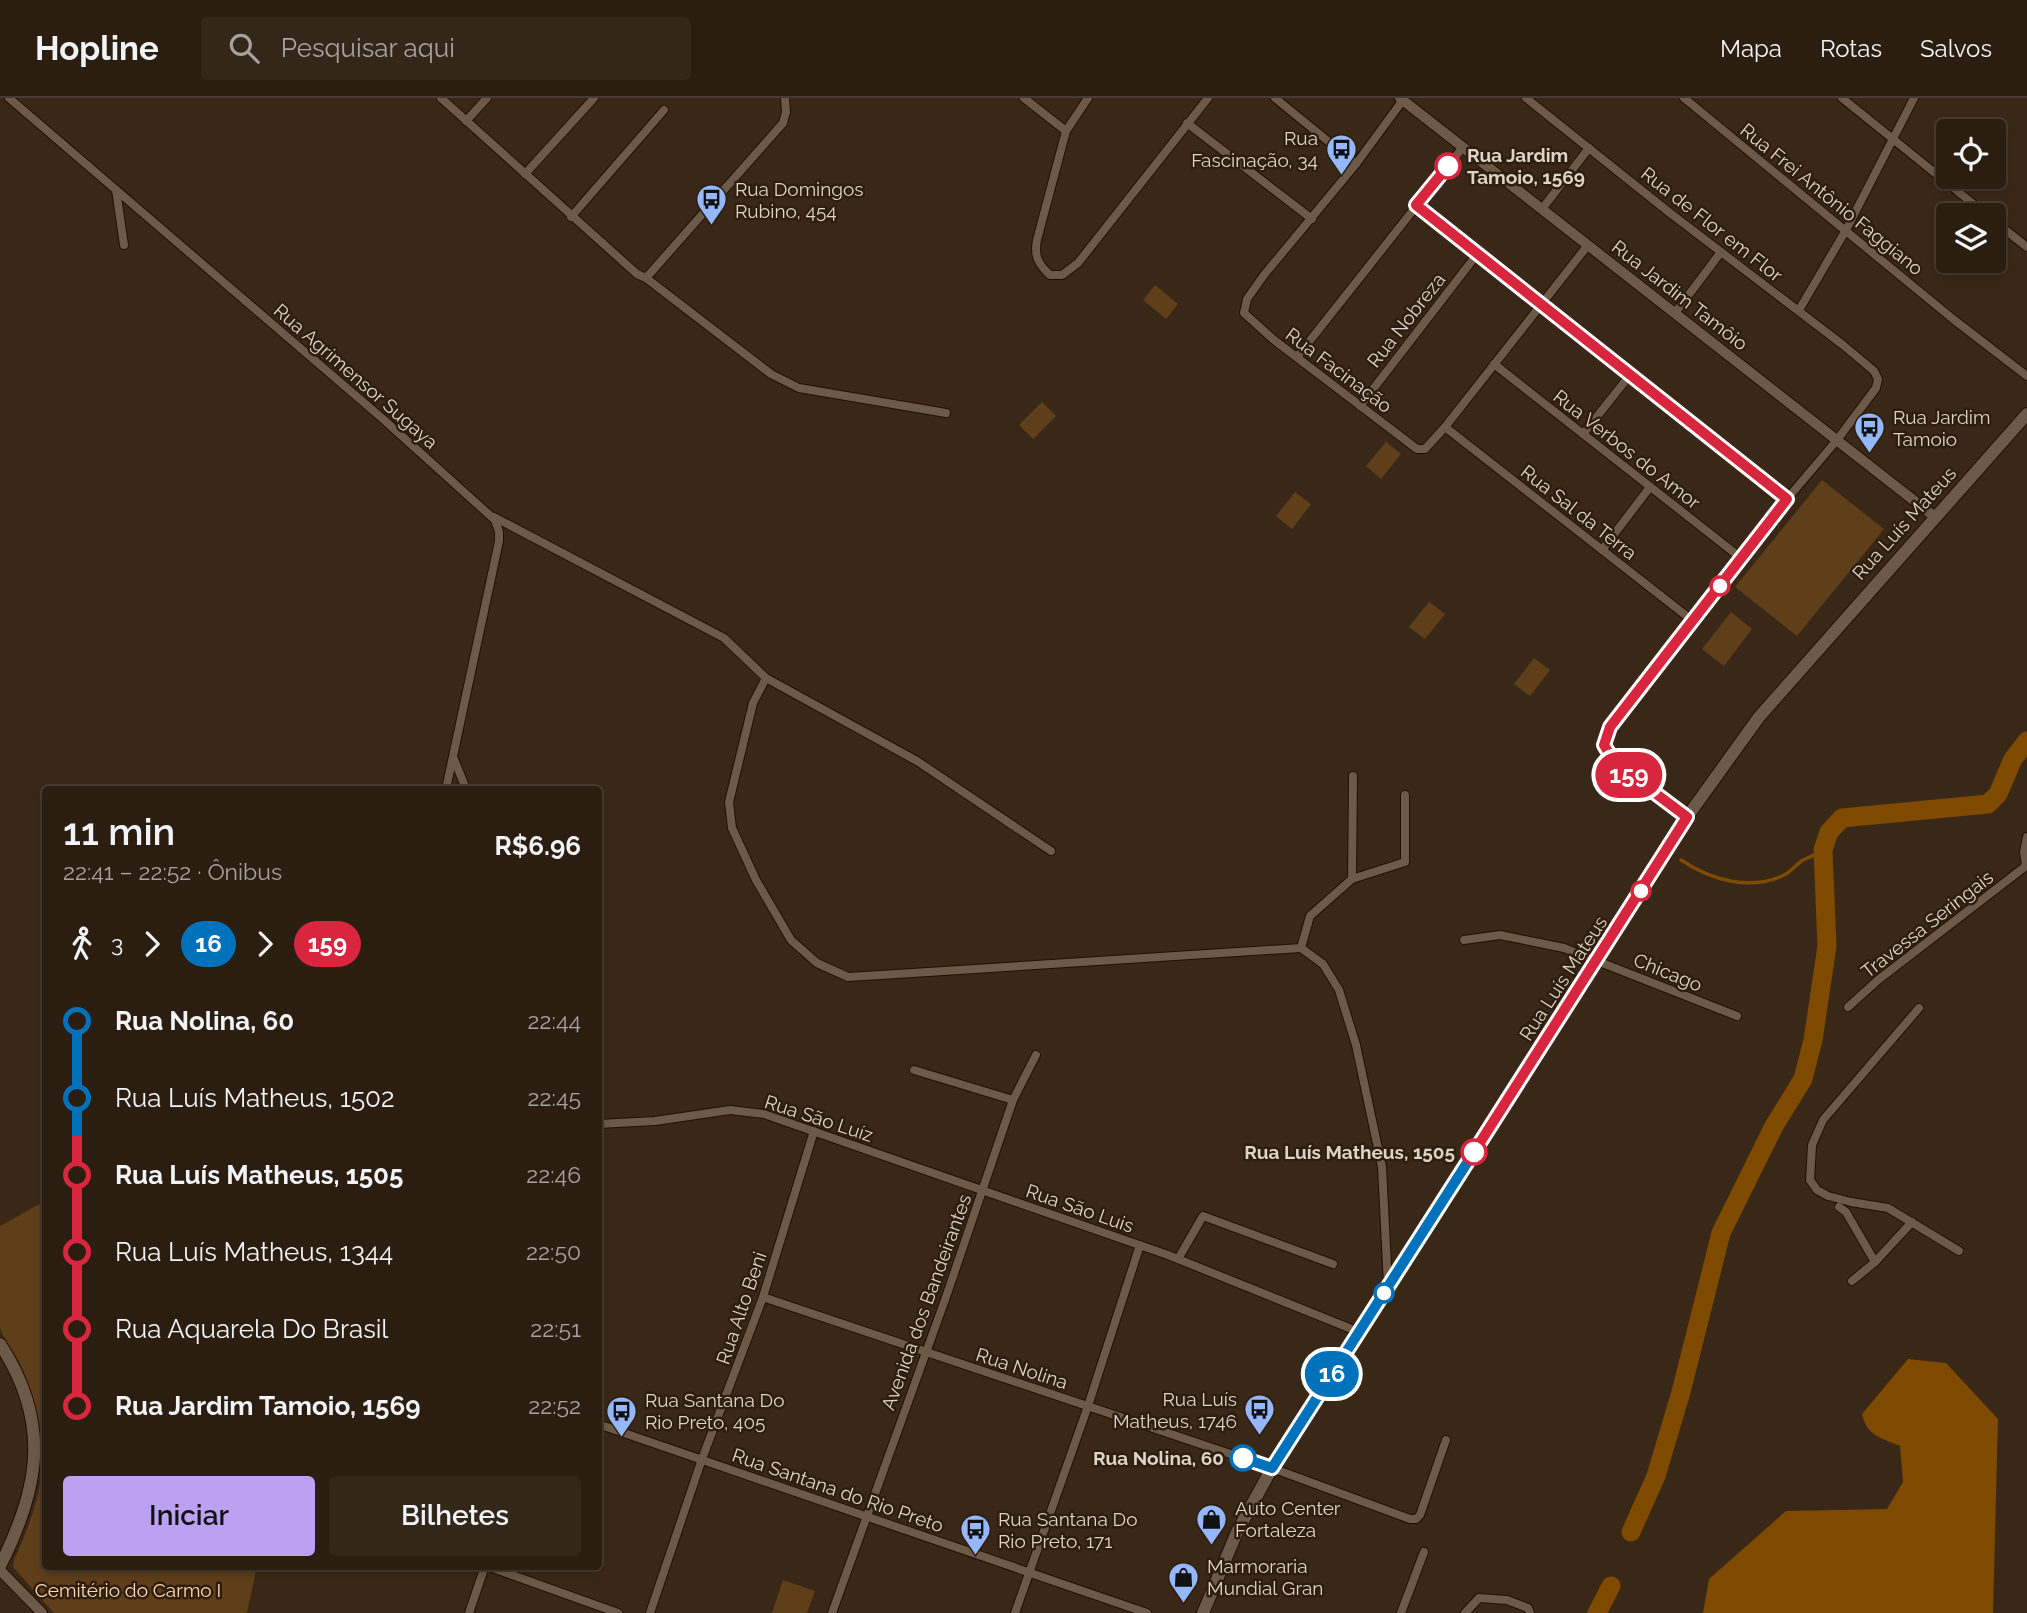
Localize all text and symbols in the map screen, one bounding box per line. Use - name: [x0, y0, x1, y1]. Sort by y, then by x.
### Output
- search box: [201, 17, 691, 80]
- text: Hopline: [35, 29, 159, 68]
- icon: search: [225, 29, 263, 67]
- text: Pesquisar aqui: [281, 33, 455, 63]
- text: Mapa: [1720, 34, 1782, 63]
- text: Rotas: [1820, 34, 1882, 63]
- text: Salvos: [1920, 34, 1992, 63]
- street label: Rua Frei Antônio Faggiano: [1736, 119, 1928, 279]
- map controls: [1936, 119, 2006, 273]
- button: locate: [1936, 119, 2006, 189]
- place label: Rua Fascinação, 34: [1191, 127, 1318, 171]
- bus stop icon: Rua Fascinação, 34: [1324, 132, 1358, 176]
- place label: Rua Jardim Tamoio, 1569: [1467, 144, 1585, 188]
- marker: Rua Jardim Tamoio, 1569: [1435, 153, 1461, 179]
- street label: Rua de Flor em Flor: [1637, 162, 1787, 286]
- place label: Rua Domingos Rubino, 454: [735, 178, 864, 222]
- bus stop icon: Rua Domingos Rubino, 454: [695, 183, 729, 227]
- button: layers: [1936, 203, 2006, 273]
- street label: Rua Jardim Tamôio: [1608, 235, 1752, 355]
- street label: Rua Nobreza: [1362, 269, 1450, 371]
- street label: Rua Agrimensor Sugaya: [270, 299, 442, 453]
- street label: Rua Facinação: [1282, 323, 1396, 417]
- street label: Rua Verbos do Amor: [1549, 385, 1705, 513]
- place label: Rua Jardim Tamoio: [1893, 406, 1990, 450]
- bus stop icon: Rua Jardim Tamoio: [1853, 411, 1887, 455]
- street label: Rua Sal da Terra: [1517, 460, 1641, 564]
- street label: Rua Luís Mateus: [1848, 462, 1960, 584]
- unlabelled marker: [1710, 576, 1730, 596]
- line badge: 159: [1589, 752, 1669, 798]
- text: 159: [1609, 760, 1649, 789]
- text: 11 min: [63, 809, 175, 854]
- text: R$6.96: [494, 831, 581, 861]
- text: 22:41 – 22:52 · Ônibus: [63, 858, 282, 885]
- street label: Travessa Seringais: [1857, 866, 1997, 982]
- unlabelled marker: [1631, 881, 1651, 901]
- street label: Rua Luís Mateus: [1515, 912, 1611, 1044]
- icon: walk: [63, 925, 101, 963]
- icon: forward: [133, 925, 171, 963]
- icon: forward: [246, 925, 284, 963]
- text: 16: [195, 929, 222, 958]
- text: 159: [308, 929, 347, 958]
- text: 3: [111, 930, 123, 957]
- street label: Chicago: [1630, 948, 1706, 996]
- text: Rua Nolina, 60: [115, 1006, 294, 1036]
- text: 22:44: [528, 1007, 581, 1034]
- text: Rua Luís Matheus, 1502: [115, 1083, 395, 1113]
- text: 22:45: [528, 1084, 581, 1111]
- street label: Rua São Luíz: [762, 1090, 876, 1146]
- marker: Rua Luís Matheus, 1505: [1461, 1139, 1487, 1165]
- place label: Rua Luís Matheus, 1505: [1244, 1141, 1455, 1163]
- text: Rua Luís Matheus, 1505: [115, 1160, 403, 1190]
- text: 22:46: [526, 1161, 581, 1188]
- street label: Rua São Luis: [1023, 1179, 1137, 1237]
- street label: Avenida dos Bandeirantes: [877, 1191, 975, 1413]
- text: Rua Luís Matheus, 1344: [115, 1237, 393, 1267]
- text: 22:50: [526, 1238, 581, 1265]
- street label: Rua Alto Beni: [711, 1249, 771, 1367]
- unlabelled marker: [1374, 1283, 1394, 1303]
- text: Rua Aquarela Do Brasil: [115, 1314, 388, 1344]
- text: 22:51: [530, 1315, 581, 1342]
- street label: Rua Nolina: [973, 1343, 1071, 1393]
- line badge: 16: [1300, 1351, 1364, 1397]
- text: 16: [1319, 1359, 1345, 1388]
- place label: Rua Luís Matheus, 1746: [1113, 1388, 1237, 1432]
- place label: Rua Santana Do Rio Preto, 405: [645, 1389, 785, 1433]
- text: Rua Jardim Tamoio, 1569: [115, 1391, 421, 1421]
- text: 22:52: [528, 1392, 581, 1419]
- bus stop icon: Rua Luís Matheus, 1746: [1243, 1393, 1277, 1437]
- bus stop icon: Rua Santana Do Rio Preto, 405: [605, 1394, 639, 1438]
- street label: Rua Santana do Rio Preto: [729, 1443, 947, 1537]
- marker: Rua Nolina, 60: [1230, 1445, 1256, 1471]
- place label: Rua Nolina, 60: [1093, 1447, 1224, 1469]
- button: Iniciar: [63, 1476, 315, 1556]
- button: Bilhetes: [329, 1476, 581, 1556]
- place label: Auto Center Fortaleza: [1235, 1497, 1341, 1541]
- shop icon: Auto Center Fortaleza: [1195, 1502, 1229, 1546]
- place label: Rua Santana Do Rio Preto, 171: [998, 1508, 1138, 1552]
- bus stop icon: Rua Santana Do Rio Preto, 171: [958, 1513, 992, 1557]
- place label: Marmoraria Mundial Gran: [1207, 1555, 1323, 1599]
- shop icon: Marmoraria Mundial Gran: [1167, 1560, 1201, 1604]
- park label: Cemitério do Carmo I: [35, 1579, 221, 1601]

